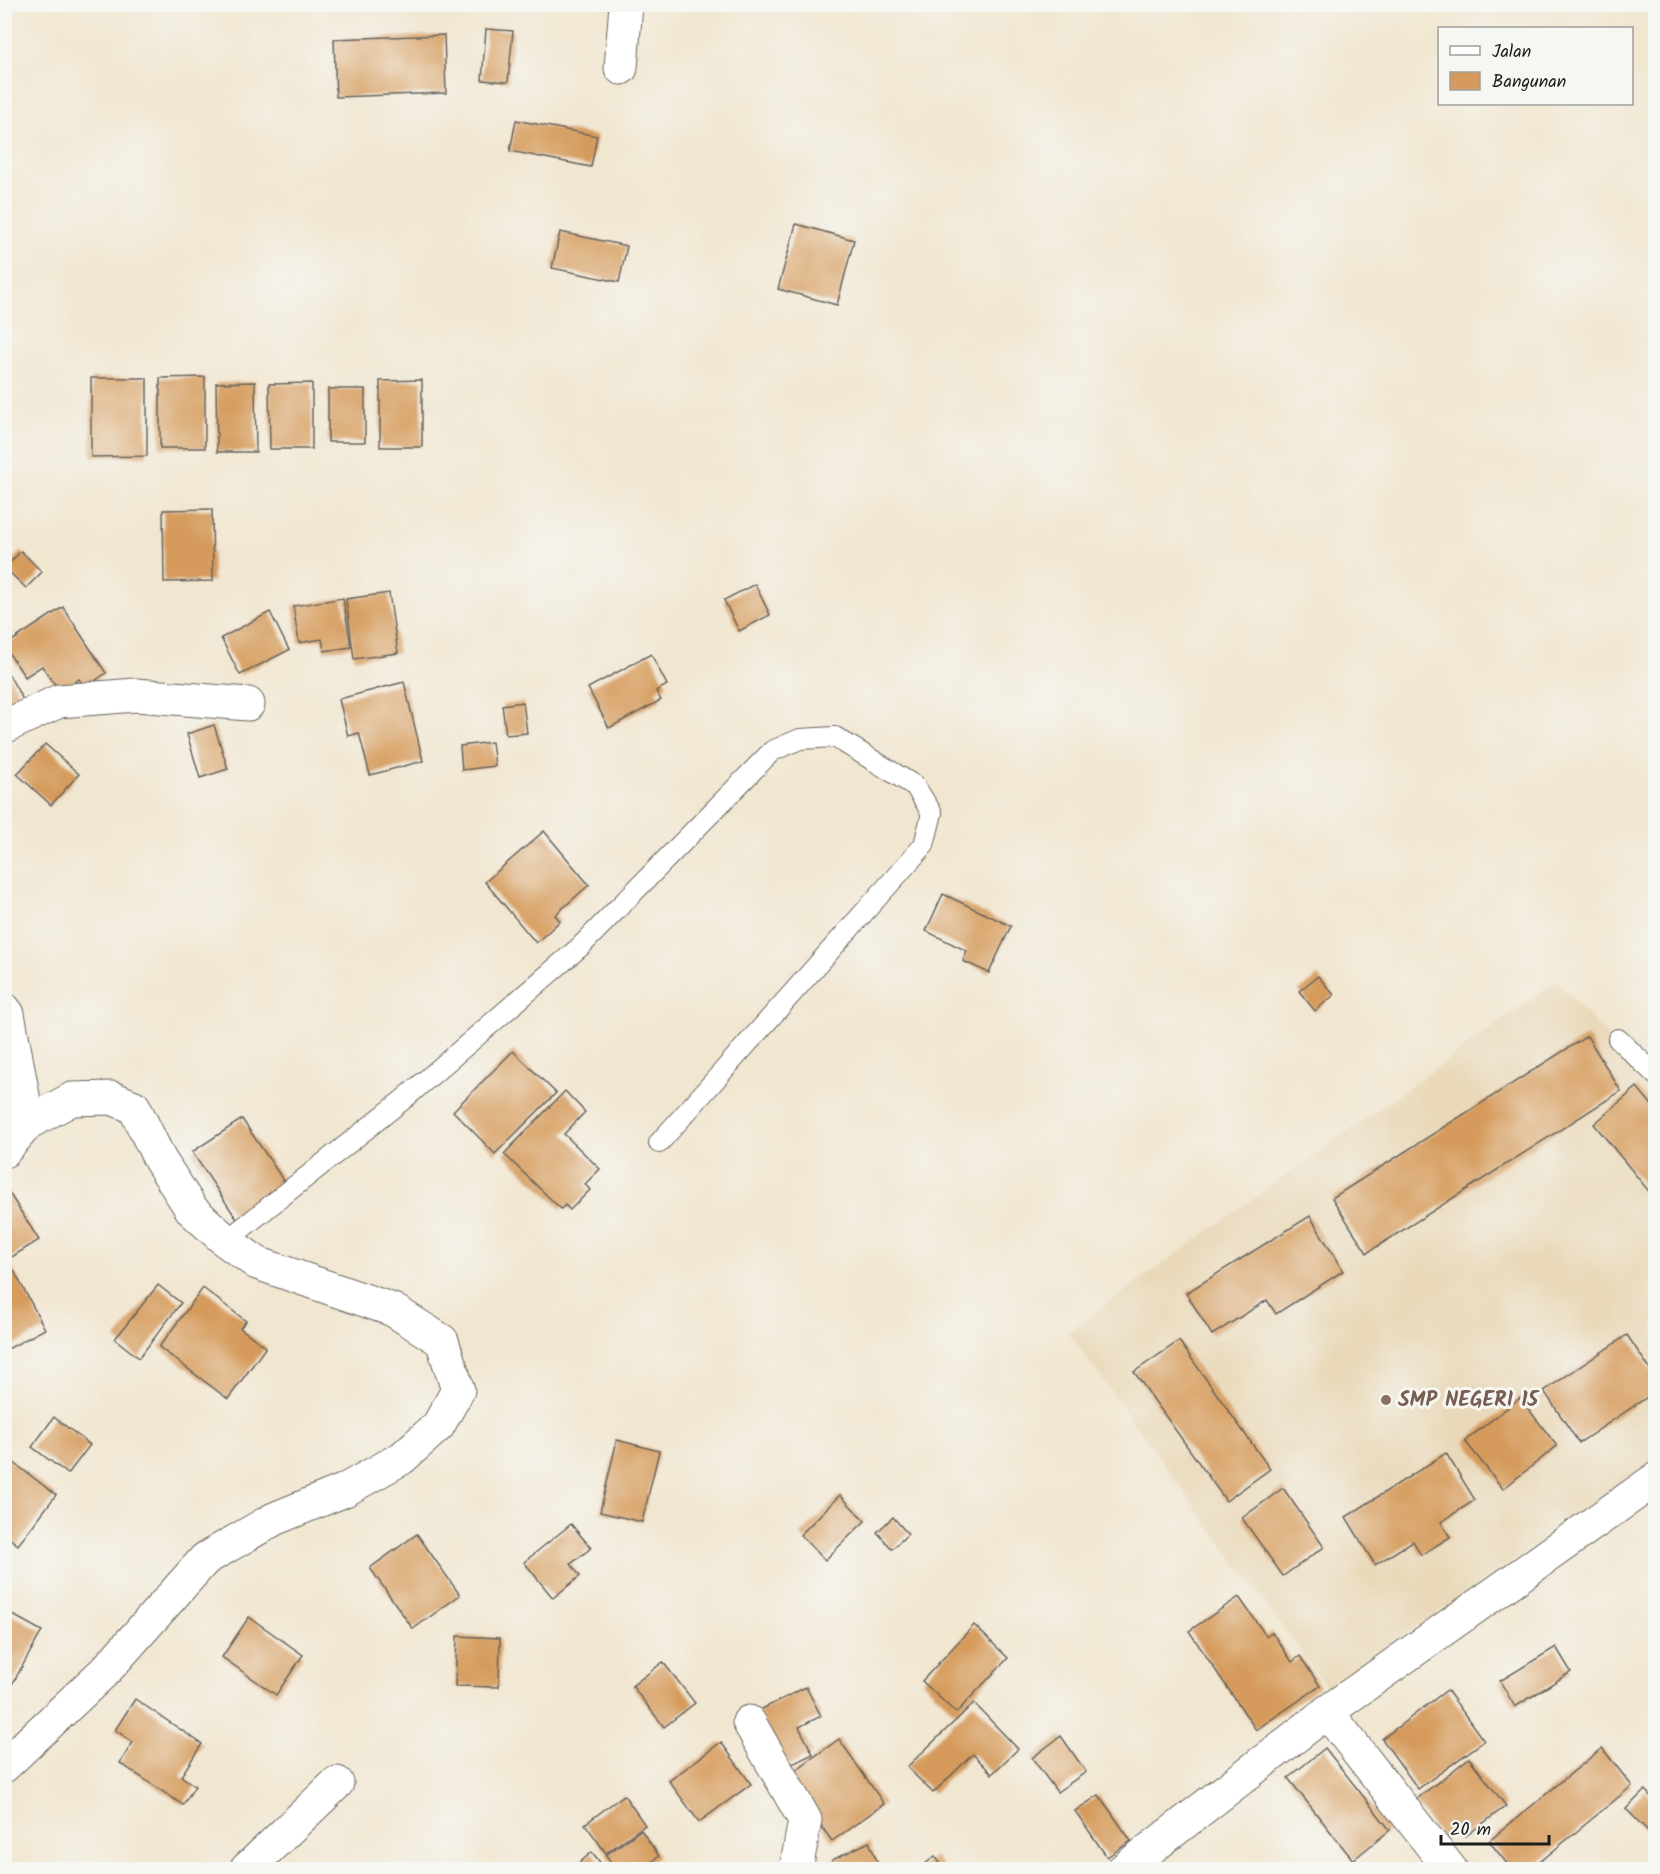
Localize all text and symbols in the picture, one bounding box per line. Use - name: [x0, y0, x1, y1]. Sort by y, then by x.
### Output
- legend: [1438, 27, 1633, 105]
- text: Jalan: [1492, 38, 1531, 67]
- text: Bangunan: [1492, 68, 1566, 97]
- place label: SMP NEGERI 15: [1398, 1384, 1541, 1417]
- marker: SMP NEGERI 15: [1379, 1393, 1393, 1407]
- scale bar: [1441, 1808, 1549, 1846]
- text: 20 m: [1450, 1816, 1491, 1845]

